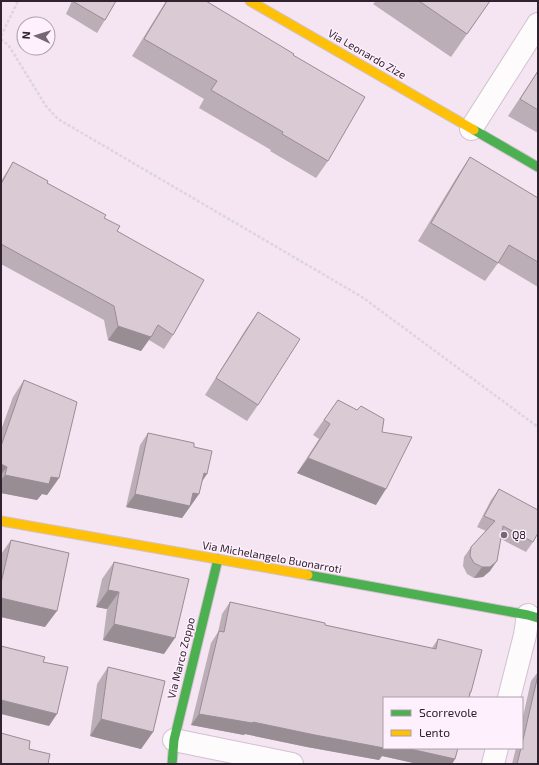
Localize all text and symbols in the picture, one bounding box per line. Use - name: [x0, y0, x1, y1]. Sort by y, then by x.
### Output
- north arrow: [16, 16, 56, 56]
- street label: Via Leonardo Zize: [326, 26, 409, 81]
- text: N: [19, 31, 32, 40]
- place label: Q8: [512, 528, 526, 542]
- marker: Q8: [499, 530, 509, 540]
- street label: Via Michelangelo Buonarroti: [201, 538, 343, 575]
- street label: Via Marco Zoppo: [164, 616, 197, 700]
- legend: [383, 697, 523, 749]
- text: Scorrevole: [419, 705, 477, 719]
- text: Lento: [419, 725, 450, 739]

